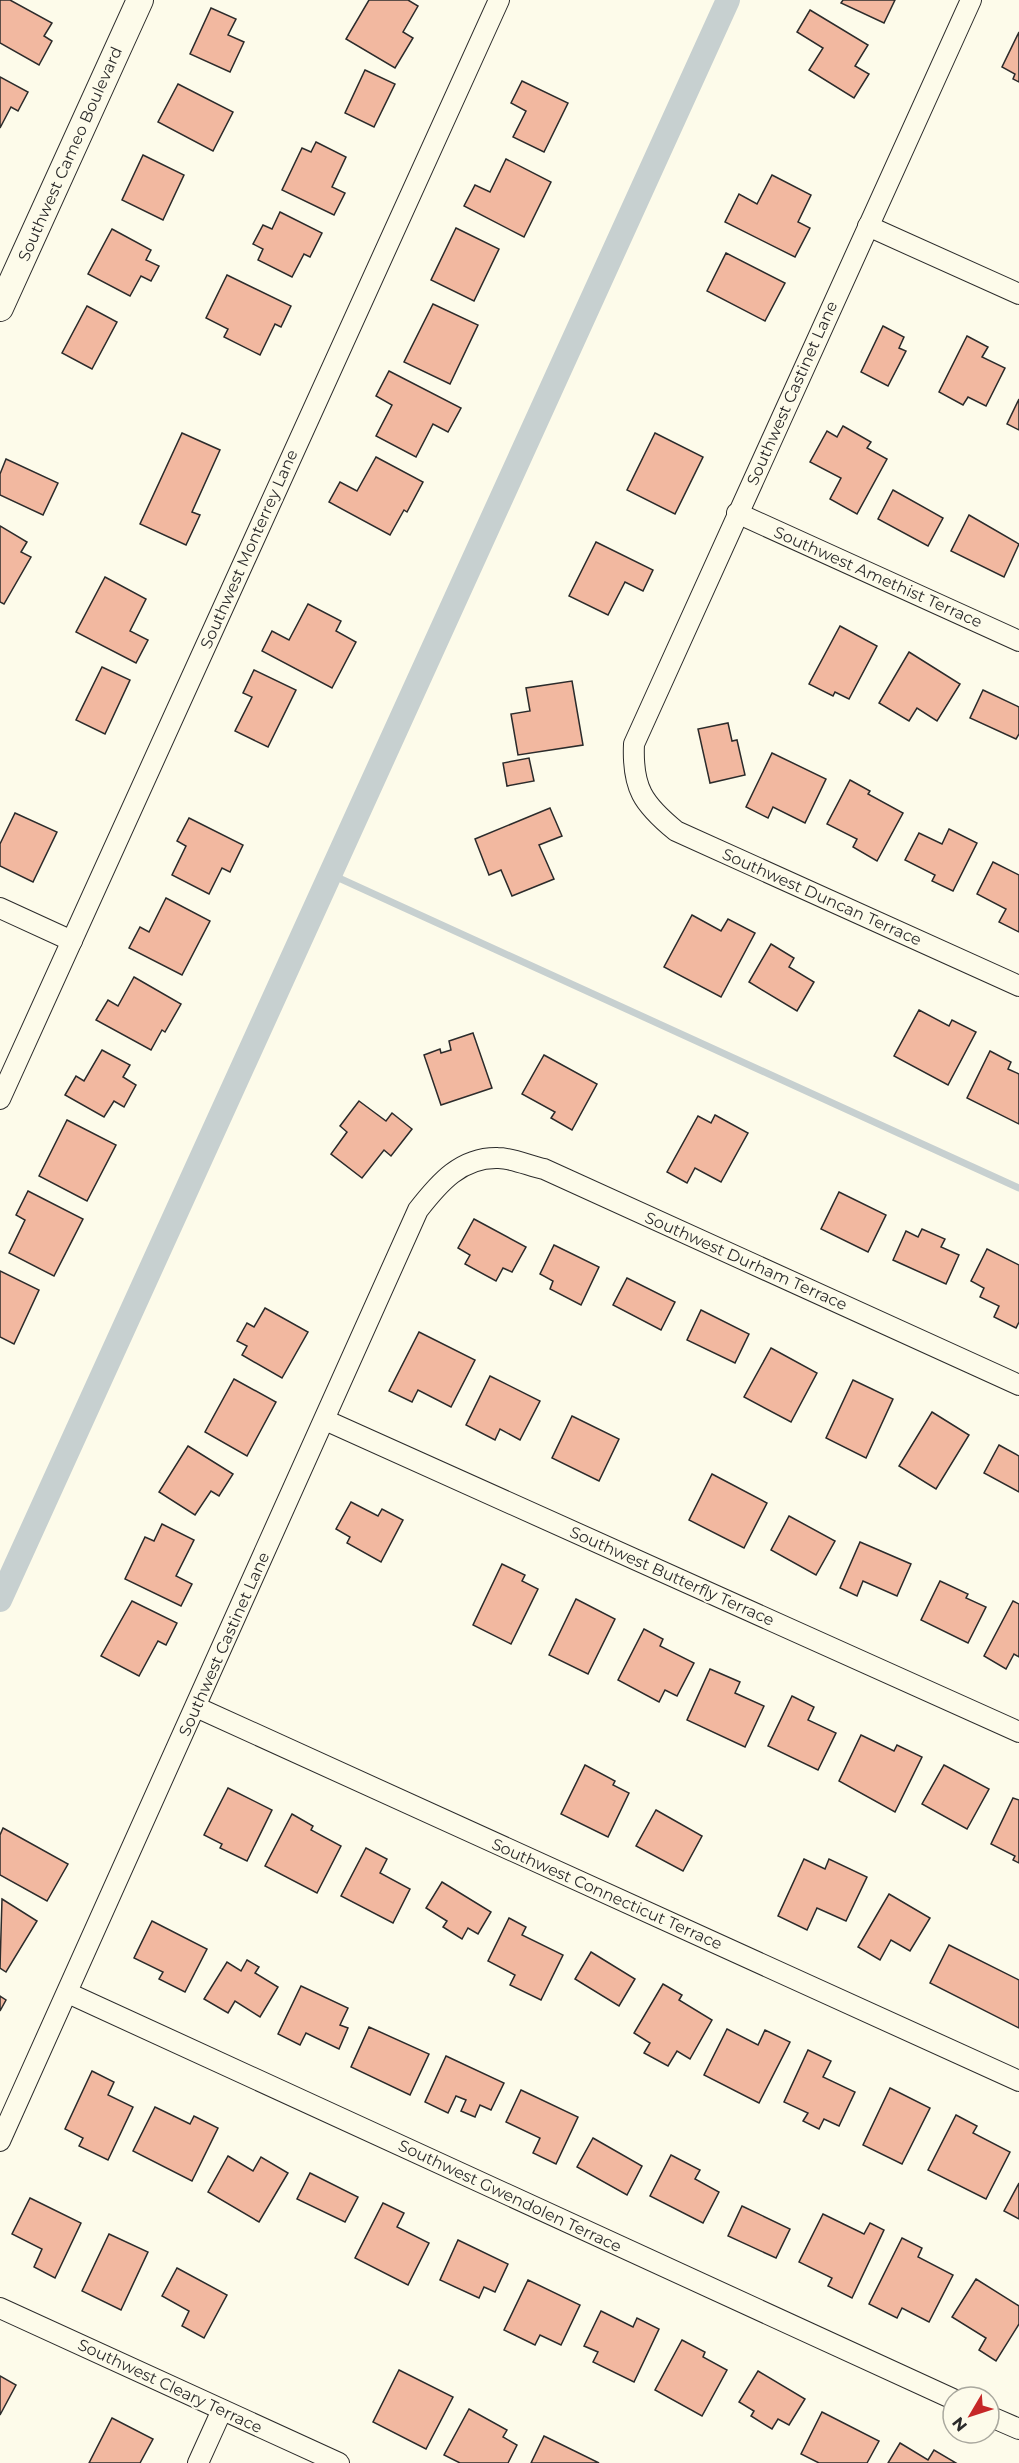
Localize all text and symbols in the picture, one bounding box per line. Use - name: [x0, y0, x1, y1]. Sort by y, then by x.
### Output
- street label: Southwest Cameo Boulevard: [14, 44, 126, 264]
- street label: Southwest Castinet Lane: [743, 298, 841, 488]
- street label: Southwest Monterrey Lane: [196, 446, 302, 652]
- street label: Southwest Amethist Terrace: [771, 522, 985, 632]
- street label: Southwest Duncan Terrace: [719, 844, 925, 950]
- street label: Southwest Durham Terrace: [642, 1208, 850, 1314]
- street label: Southwest Butterfly Terrace: [567, 1522, 777, 1630]
- street label: Southwest Castinet Lane: [175, 1549, 273, 1739]
- street label: Southwest Connecticut Terrace: [489, 1834, 725, 1954]
- street label: Southwest Gwendolen Terrace: [395, 2136, 625, 2256]
- street label: Southwest Cleary Terrace: [75, 2335, 265, 2437]
- north arrow: [941, 2385, 1001, 2445]
- text: N: [948, 2413, 971, 2435]

